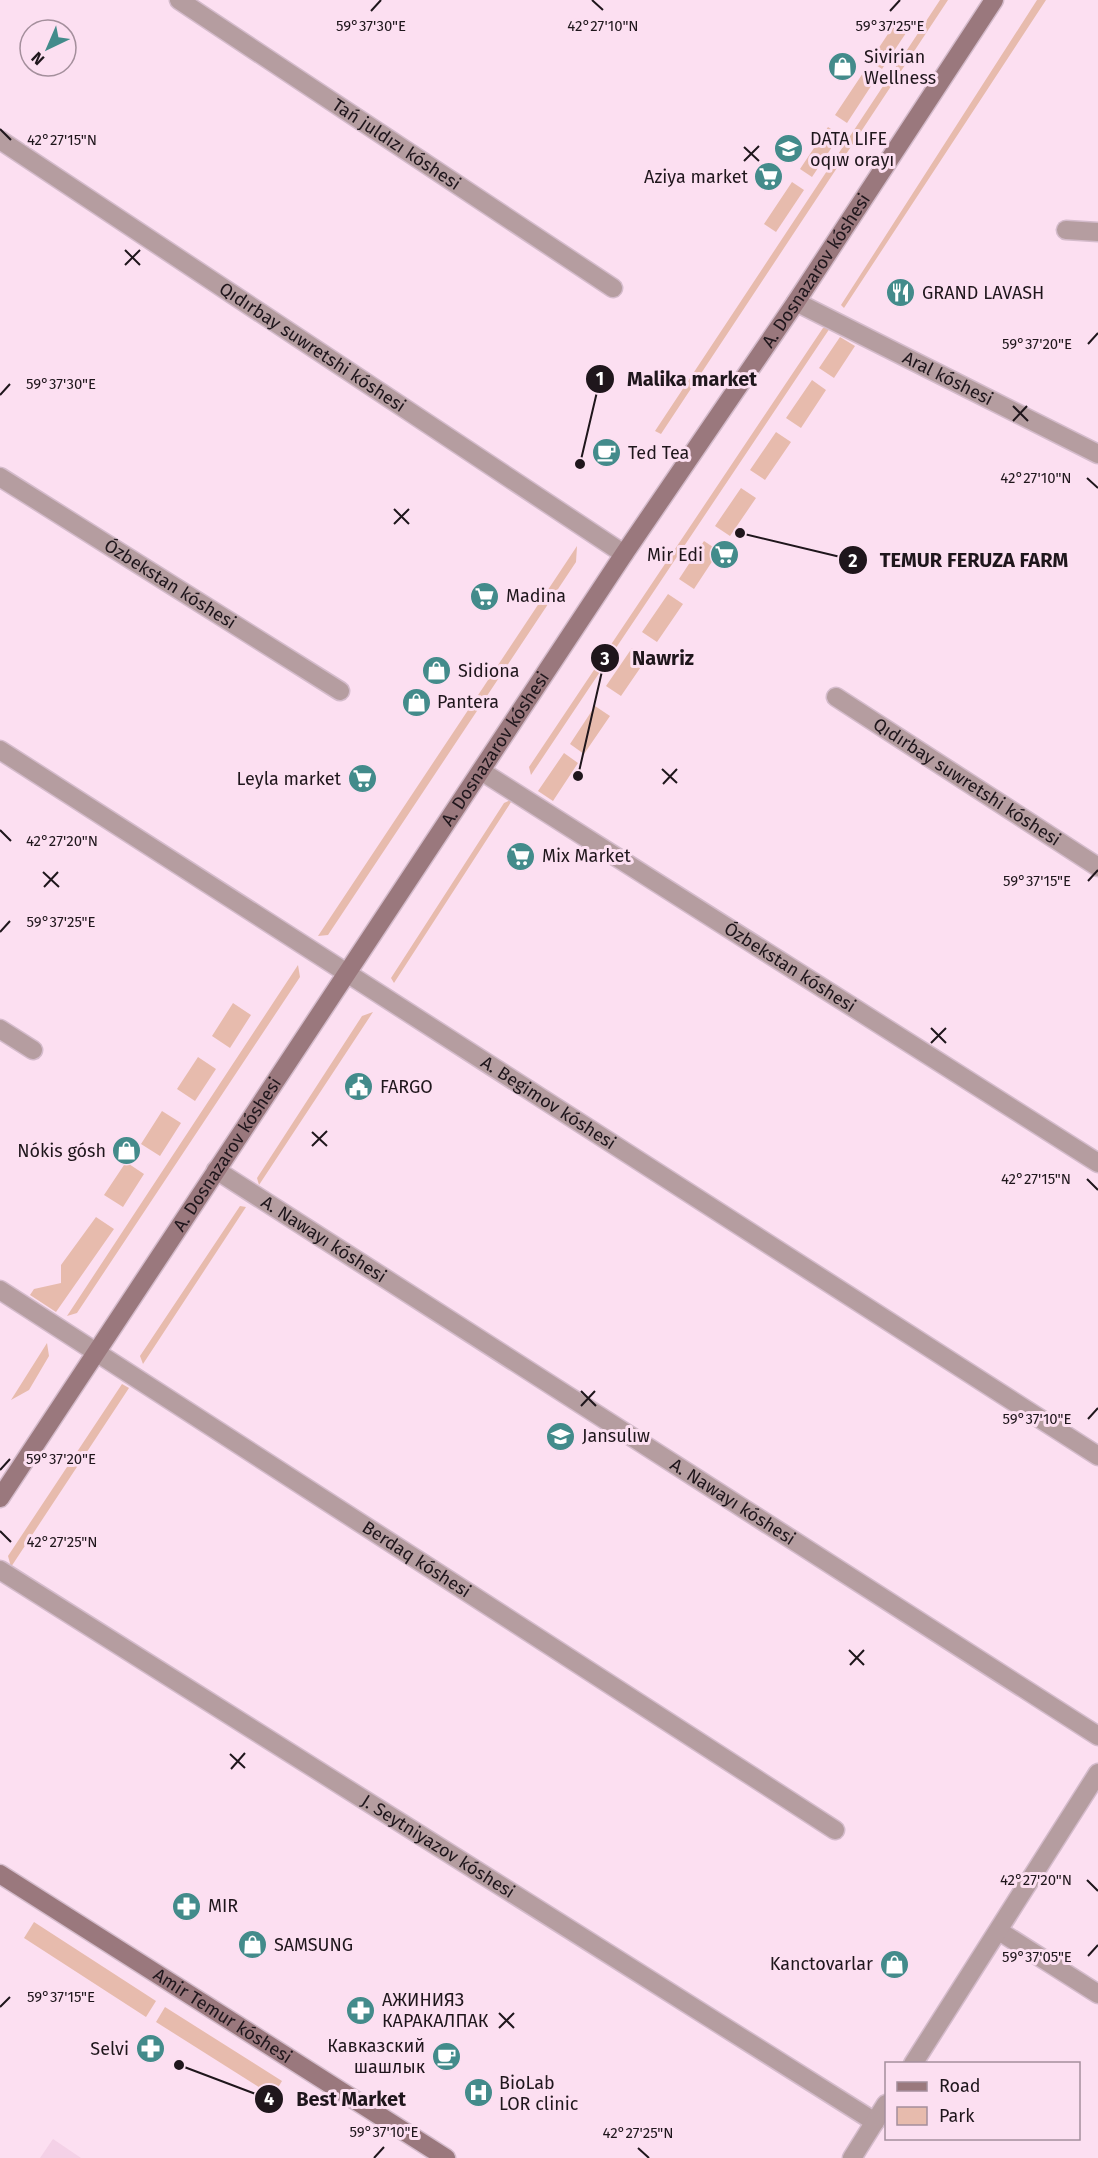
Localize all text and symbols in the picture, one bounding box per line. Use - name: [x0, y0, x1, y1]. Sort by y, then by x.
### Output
- text: 59°37'30"E: [336, 17, 406, 35]
- text: 42°27'10"N: [567, 17, 639, 35]
- text: 59°37'25"E: [855, 17, 925, 35]
- north arrow: [18, 18, 78, 78]
- place label: Sivirian Wellness: [864, 46, 936, 89]
- text: N: [28, 48, 48, 69]
- shop icon: Sivirian Wellness: [827, 51, 859, 83]
- street label: Tań juldızı kóshesi: [328, 94, 465, 195]
- place label: DATA LIFE oqıw orayı: [810, 128, 894, 171]
- text: 42°27'15"N: [27, 131, 97, 149]
- school or university icon: DATA LIFE oqıw orayı: [773, 133, 805, 165]
- supermarket icon: Aziya market: [753, 161, 785, 193]
- place label: Aziya market: [644, 166, 748, 188]
- street label: A. Dosnazarov kóshesi: [757, 189, 875, 352]
- restaurant icon: GRAND LAVASH: [885, 277, 917, 309]
- street label: Qıdırbay suwretshi kóshesi: [215, 278, 410, 417]
- place label: GRAND LAVASH: [922, 282, 1044, 304]
- text: 59°37'20"E: [1002, 335, 1072, 353]
- street label: Aral kóshesi: [899, 347, 997, 410]
- callout: Malika market: [585, 360, 769, 398]
- text: Malika market: [627, 367, 757, 391]
- text: 1: [596, 368, 604, 390]
- text: 59°37'30"E: [26, 375, 96, 393]
- cafe icon: Ted Tea: [591, 437, 623, 469]
- place label: Ted Tea: [628, 442, 689, 464]
- text: 42°27'10"N: [1000, 469, 1072, 487]
- street label: Ózbekstan kóshesi: [100, 534, 240, 634]
- supermarket icon: Mir Edi: [708, 539, 740, 571]
- callout: TEMUR FERUZA FARM: [838, 541, 1081, 579]
- place label: Mir Edi: [647, 544, 703, 566]
- text: TEMUR FERUZA FARM: [880, 548, 1068, 572]
- text: 2: [848, 550, 858, 572]
- supermarket icon: Madina: [469, 580, 501, 612]
- place label: Madina: [506, 585, 566, 607]
- callout: Nawriz: [590, 639, 706, 677]
- text: Nawriz: [632, 646, 694, 670]
- text: 3: [599, 648, 610, 670]
- shop icon: Sidiona: [421, 655, 453, 687]
- place label: Sidiona: [458, 660, 520, 682]
- street label: A. Dosnazarov kóshesi: [436, 668, 554, 830]
- shop icon: Pantera: [400, 686, 432, 718]
- place label: Pantera: [437, 691, 499, 713]
- street label: Qıdırbay suwretshi kóshesi: [869, 713, 1065, 851]
- supermarket icon: Leyla market: [346, 763, 378, 795]
- place label: Leyla market: [237, 768, 341, 790]
- text: 42°27'20"N: [26, 832, 98, 850]
- supermarket icon: Mix Market: [505, 840, 537, 872]
- place label: Mix Market: [542, 845, 631, 867]
- text: 59°37'15"E: [1003, 872, 1071, 890]
- text: 59°37'25"E: [26, 913, 96, 931]
- street label: Ózbekstan kóshesi: [720, 917, 860, 1017]
- street label: A. Begimov kóshesi: [477, 1051, 620, 1154]
- public building icon: FARGO: [343, 1071, 375, 1103]
- street label: A. Dosnazarov kóshesi: [168, 1073, 286, 1236]
- place label: FARGO: [380, 1076, 433, 1098]
- shop icon: Nókis gósh: [111, 1135, 143, 1167]
- place label: Nókis gósh: [17, 1140, 106, 1162]
- text: 42°27'15"N: [1001, 1170, 1071, 1188]
- street label: A. Nawayı kóshesi: [257, 1191, 390, 1287]
- text: 59°37'10"E: [1002, 1410, 1072, 1428]
- school or university icon: Jansulıw: [545, 1420, 577, 1452]
- place label: Jansulıw: [582, 1425, 650, 1447]
- text: 59°37'20"E: [26, 1450, 96, 1468]
- street label: A. Nawayı kóshesi: [666, 1453, 799, 1550]
- street label: Berdaq kóshesi: [358, 1516, 475, 1603]
- text: 42°27'25"N: [26, 1533, 98, 1551]
- street label: J. Seytniyazov kóshesi: [357, 1790, 519, 1903]
- text: 42°27'20"N: [1000, 1871, 1072, 1889]
- pharmacy icon: MIR: [171, 1890, 203, 1922]
- place label: MIR: [208, 1895, 238, 1917]
- shop icon: SAMSUNG: [237, 1929, 269, 1961]
- place label: SAMSUNG: [274, 1934, 353, 1956]
- shop icon: Kanctovarlar: [878, 1948, 910, 1980]
- text: 59°37'05"E: [1002, 1948, 1072, 1966]
- place label: Kanctovarlar: [770, 1953, 873, 1975]
- street label: Amir Temur kóshesi: [149, 1963, 296, 2068]
- text: 59°37'15"E: [27, 1988, 95, 2006]
- place label: АЖИНИЯЗ КАРАКАЛПАК: [382, 1989, 489, 2032]
- pharmacy icon: АЖИНИЯЗ КАРАКАЛПАК: [345, 1994, 377, 2026]
- pharmacy icon: Selvi: [134, 2033, 166, 2065]
- place label: Кавказский шашлык: [327, 2035, 426, 2078]
- place label: Selvi: [90, 2038, 129, 2060]
- cafe icon: Кавказский шашлык: [430, 2040, 462, 2072]
- legend: [885, 2062, 1080, 2140]
- place label: BioLab LOR clinic: [499, 2072, 579, 2115]
- text: Road: [939, 2075, 981, 2097]
- hospital icon: BioLab LOR clinic: [462, 2077, 494, 2109]
- callout: Best Market: [254, 2080, 418, 2118]
- text: Best Market: [296, 2087, 406, 2111]
- text: 4: [264, 2088, 274, 2110]
- text: Park: [939, 2105, 975, 2127]
- text: 59°37'10"E: [349, 2123, 419, 2141]
- text: 42°27'25"N: [602, 2124, 674, 2142]

